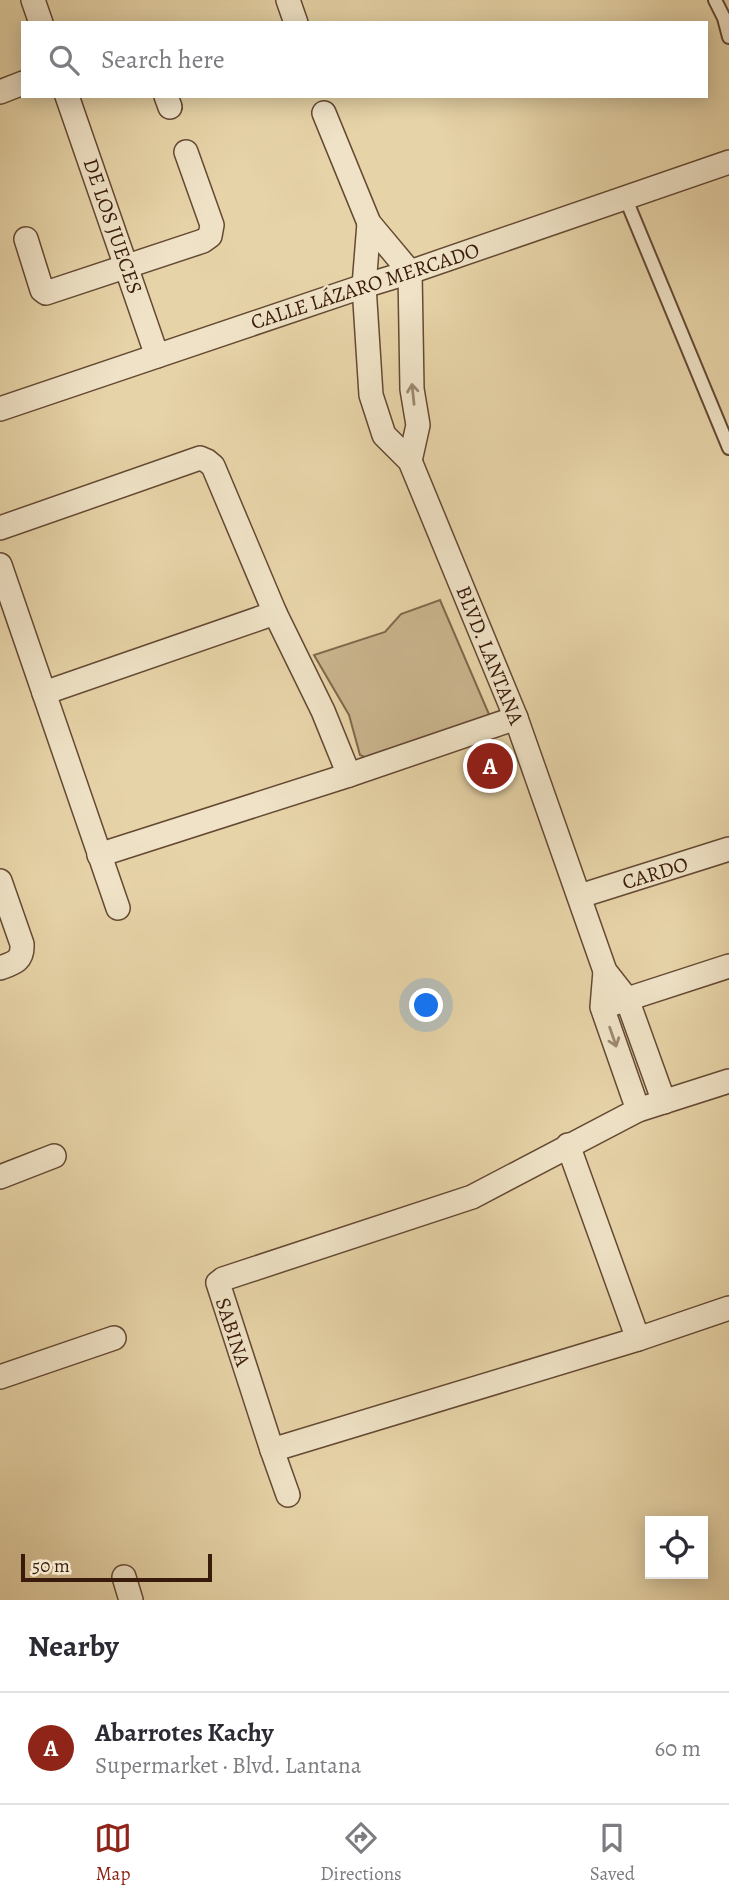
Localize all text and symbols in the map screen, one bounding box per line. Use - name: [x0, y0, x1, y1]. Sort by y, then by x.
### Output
- search box: [21, 21, 708, 98]
- icon: search: [45, 41, 83, 79]
- text: Search here: [101, 42, 225, 77]
- street label: DE LOS JUECES: [77, 154, 149, 298]
- street label: CALLE LÁZARO MERCADO: [247, 236, 483, 336]
- one-way arrow: [407, 383, 420, 405]
- street label: BLVD. LANTANA: [449, 581, 531, 729]
- pin: A: [467, 740, 513, 792]
- street label: CARDO: [619, 850, 691, 896]
- your location: [409, 988, 443, 1022]
- one-way arrow: [607, 1026, 620, 1048]
- street label: SABINA: [209, 1294, 257, 1371]
- map controls: [645, 1516, 708, 1579]
- button: locate: [645, 1516, 708, 1579]
- scale bar: [21, 1551, 212, 1583]
- text: 50 m: [32, 1553, 70, 1579]
- text: Nearby: [28, 1626, 119, 1666]
- text: Abarrotes Kachy: [95, 1715, 274, 1750]
- text: A: [44, 1733, 58, 1764]
- text: 60 m: [654, 1733, 701, 1764]
- text: Supermarket · Blvd. Lantana: [95, 1750, 361, 1781]
- tab: Map: [94, 1819, 132, 1887]
- tab: Directions: [320, 1819, 402, 1887]
- tab: Saved: [590, 1819, 635, 1887]

